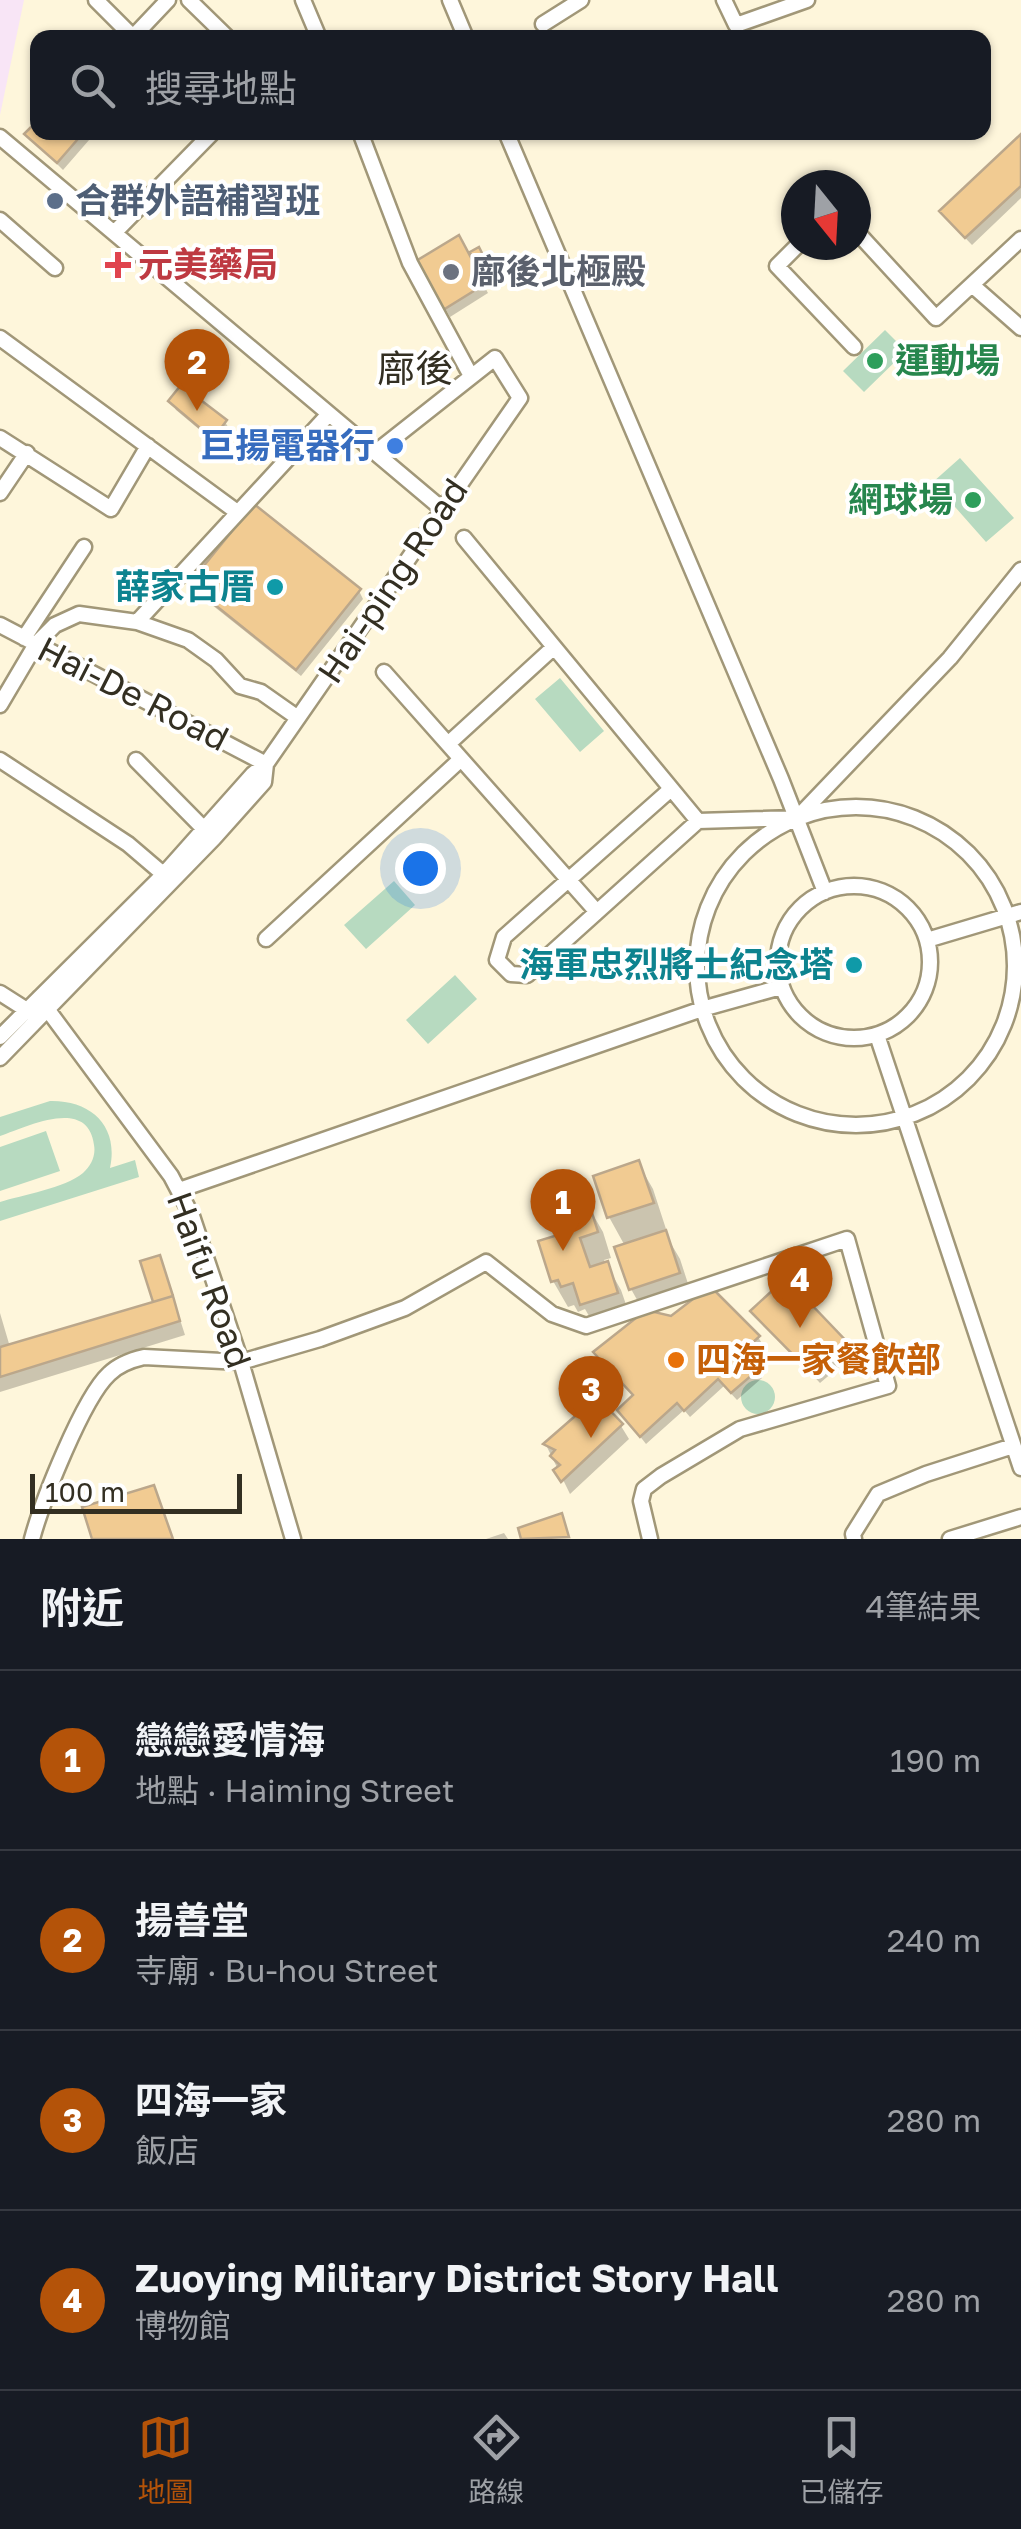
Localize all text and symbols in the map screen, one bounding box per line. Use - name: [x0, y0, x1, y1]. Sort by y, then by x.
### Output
- search box: [30, 30, 991, 140]
- icon: search: [65, 58, 120, 113]
- text: 搜尋地點: [145, 65, 297, 110]
- north arrow: [781, 170, 871, 260]
- place label: 合群外語補習班: [75, 179, 320, 221]
- marker: 合群外語補習班: [44, 190, 66, 212]
- place label: 元美藥局: [138, 243, 278, 285]
- place label: 廍後北極殿: [471, 250, 646, 292]
- marker: 元美藥局: [107, 254, 129, 276]
- marker: 廍後北極殿: [440, 261, 462, 283]
- pin: 2: [164, 328, 230, 411]
- place label: 運動場: [895, 339, 1000, 381]
- district label: 廍後: [377, 345, 453, 390]
- marker: 運動場: [864, 350, 886, 372]
- place label: 巨揚電器行: [200, 424, 375, 466]
- marker: 巨揚電器行: [384, 435, 406, 457]
- street label: Hai-ping Road: [308, 470, 476, 691]
- place label: 網球場: [848, 478, 953, 520]
- marker: 網球場: [962, 489, 984, 511]
- place label: 薛家古厝: [115, 565, 255, 607]
- marker: 薛家古厝: [264, 576, 286, 598]
- street label: Hai-De Road: [31, 627, 236, 759]
- your location: [395, 843, 446, 894]
- place label: 海軍忠烈將士紀念塔: [519, 943, 834, 985]
- marker: 海軍忠烈將士紀念塔: [843, 954, 865, 976]
- pin: 1: [530, 1168, 596, 1251]
- street label: Haifu Road: [159, 1186, 261, 1373]
- pin: 4: [768, 1246, 832, 1328]
- place label: 四海一家餐飲部: [696, 1338, 941, 1380]
- marker: 四海一家餐飲部: [665, 1349, 687, 1371]
- pin: 3: [558, 1356, 624, 1438]
- scale bar: [30, 1469, 242, 1514]
- text: 100 m: [45, 1475, 125, 1508]
- text: 附近: [40, 1582, 124, 1632]
- text: 4筆結果: [865, 1587, 981, 1625]
- text: 戀戀愛情海: [135, 1717, 325, 1762]
- text: 1: [64, 1741, 81, 1779]
- text: 190 m: [890, 1741, 981, 1779]
- text: 地點 · Haiming Street: [135, 1771, 455, 1809]
- text: 揚善堂: [135, 1897, 249, 1942]
- text: 2: [63, 1921, 82, 1959]
- text: 240 m: [887, 1921, 981, 1959]
- text: 寺廟 · Bu-hou Street: [135, 1951, 439, 1989]
- text: 四海一家: [135, 2077, 287, 2122]
- text: 3: [63, 2101, 82, 2139]
- text: 280 m: [887, 2101, 981, 2139]
- text: 飯店: [135, 2131, 199, 2169]
- text: Zuoying Military District Story Hall: [135, 2255, 779, 2300]
- text: 4: [62, 2281, 83, 2319]
- text: 280 m: [887, 2281, 981, 2319]
- text: 博物館: [135, 2306, 231, 2344]
- tab: 地圖: [137, 2410, 194, 2510]
- tab: 路線: [468, 2410, 525, 2510]
- tab: 已儲存: [799, 2410, 884, 2510]

